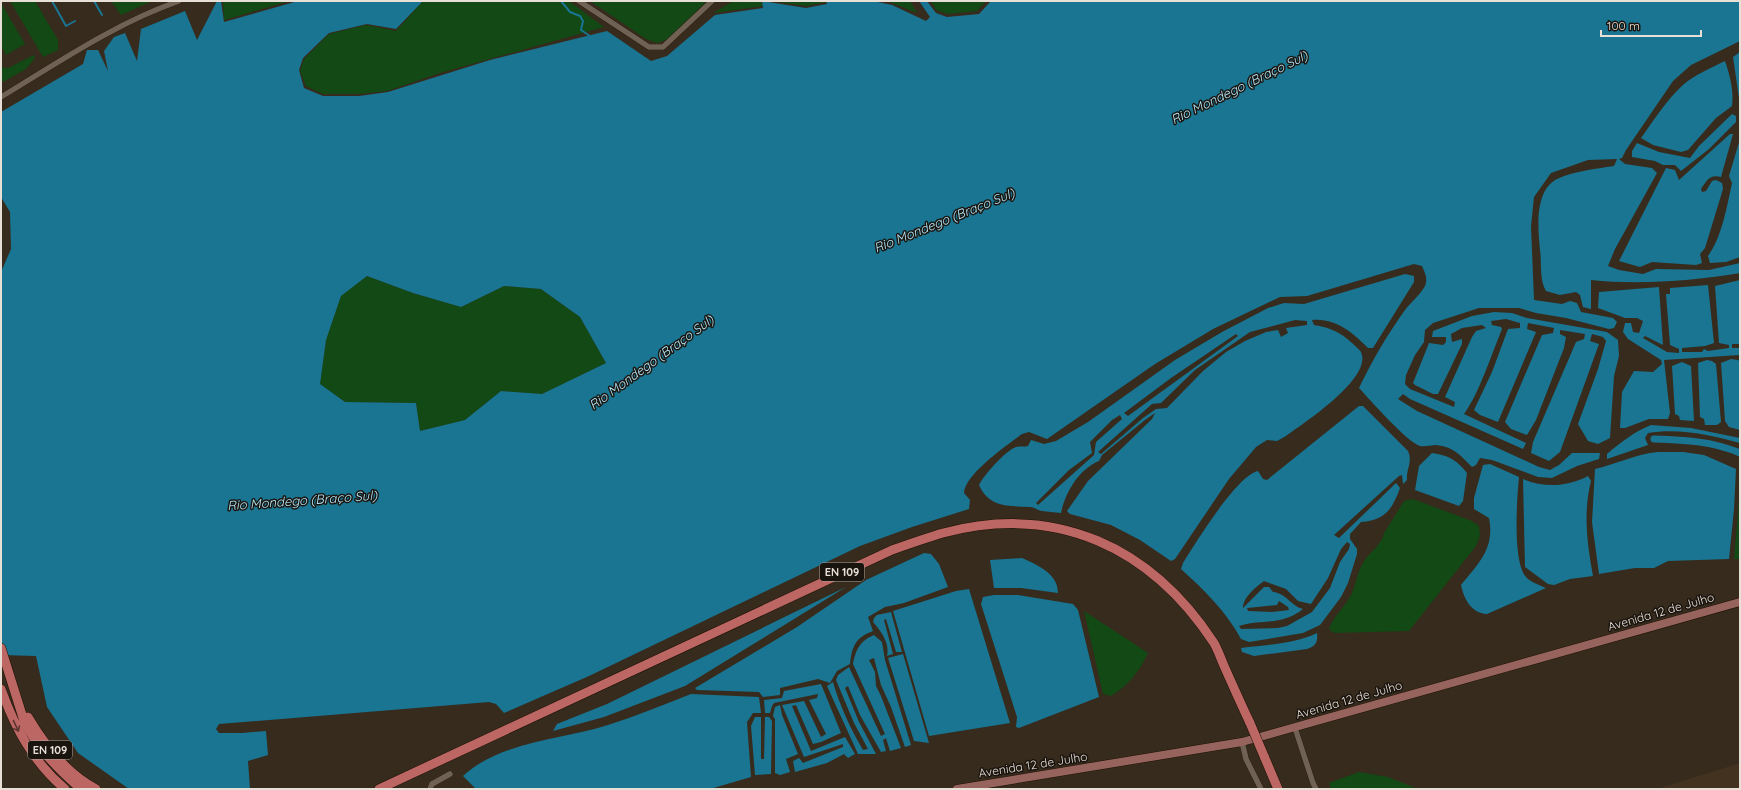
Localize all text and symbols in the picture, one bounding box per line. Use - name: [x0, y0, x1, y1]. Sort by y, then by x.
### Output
- scale bar: [1601, 12, 1701, 38]
- text: 100 m: [1607, 18, 1640, 33]
- water label: Rio Mondego (Braço Sul): [1168, 46, 1311, 127]
- water label: Rio Mondego (Braço Sul): [871, 184, 1018, 256]
- water label: Rio Mondego (Braço Sul): [586, 311, 717, 413]
- water label: Rio Mondego (Braço Sul): [227, 487, 379, 513]
- road number: EN 109: [820, 563, 864, 581]
- street label: Avenida 12 de Julho: [1606, 589, 1716, 634]
- street label: Avenida 12 de Julho: [1294, 677, 1404, 722]
- one-way arrow: [13, 720, 21, 732]
- road number: EN 109: [28, 741, 72, 759]
- street label: Avenida 12 de Julho: [977, 748, 1088, 781]

